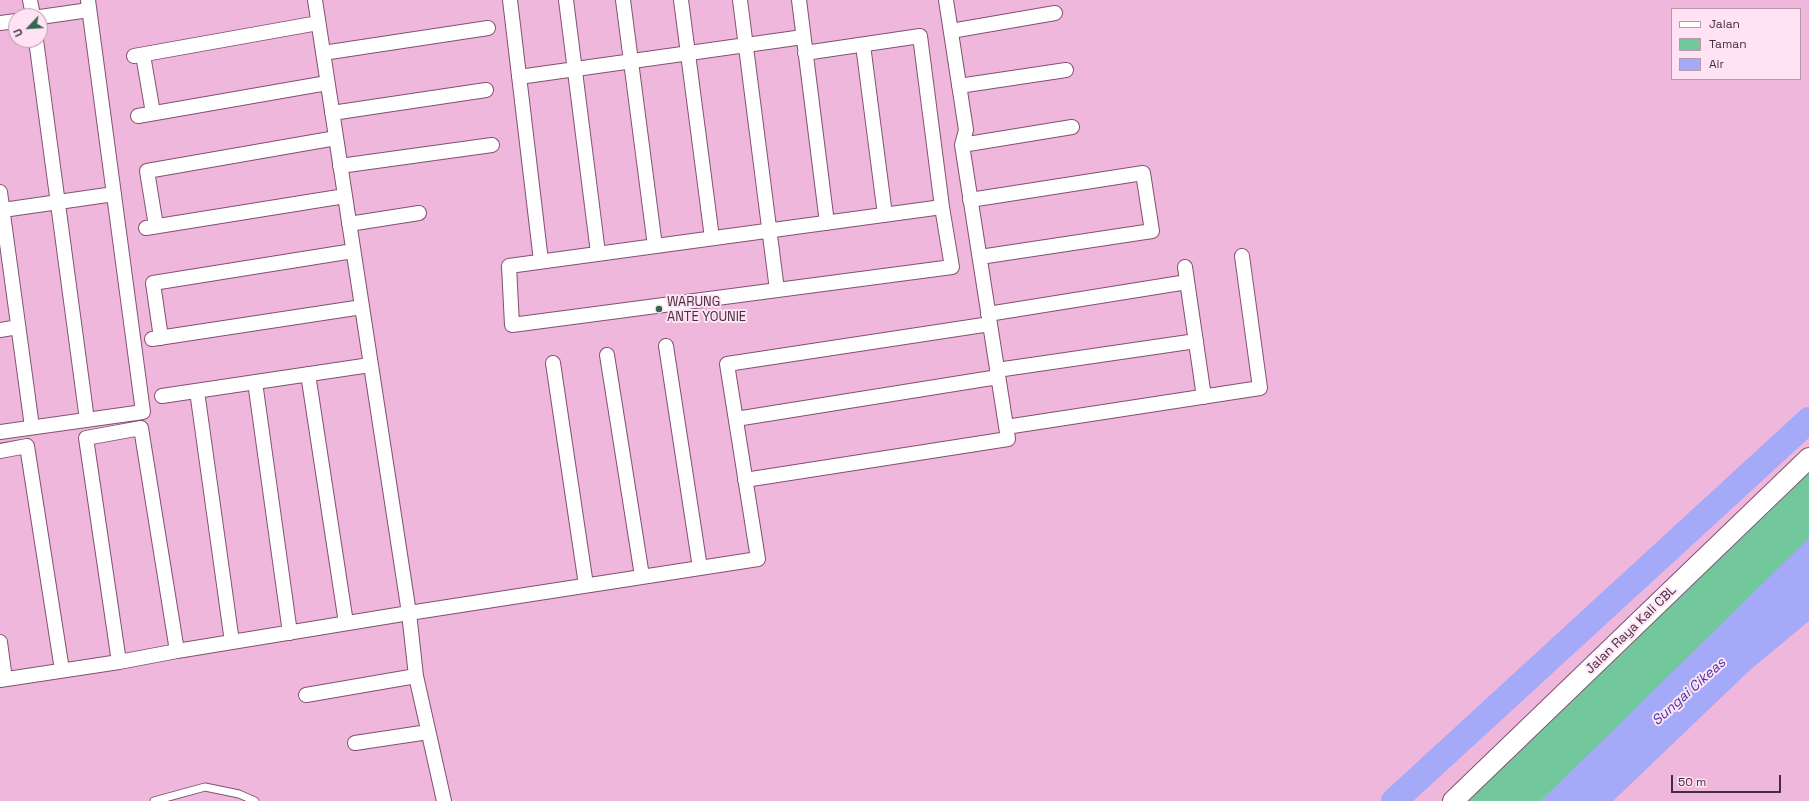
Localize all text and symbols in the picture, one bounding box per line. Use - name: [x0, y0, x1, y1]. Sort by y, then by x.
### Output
- north arrow: [8, 8, 48, 48]
- legend: [1671, 8, 1801, 80]
- text: Jalan: [1709, 16, 1740, 32]
- text: U: [10, 26, 26, 39]
- text: Taman: [1709, 36, 1746, 52]
- text: Air: [1709, 56, 1724, 72]
- place label: WARUNG ANTE YOUNIE: [667, 294, 746, 325]
- marker: WARUNG ANTE YOUNIE: [654, 304, 664, 314]
- street label: Jalan Raya Kali CBL: [1582, 583, 1680, 677]
- water label: Sungai Cikeas: [1649, 655, 1729, 729]
- scale bar: [1673, 767, 1783, 793]
- text: 50 m: [1678, 774, 1706, 790]

